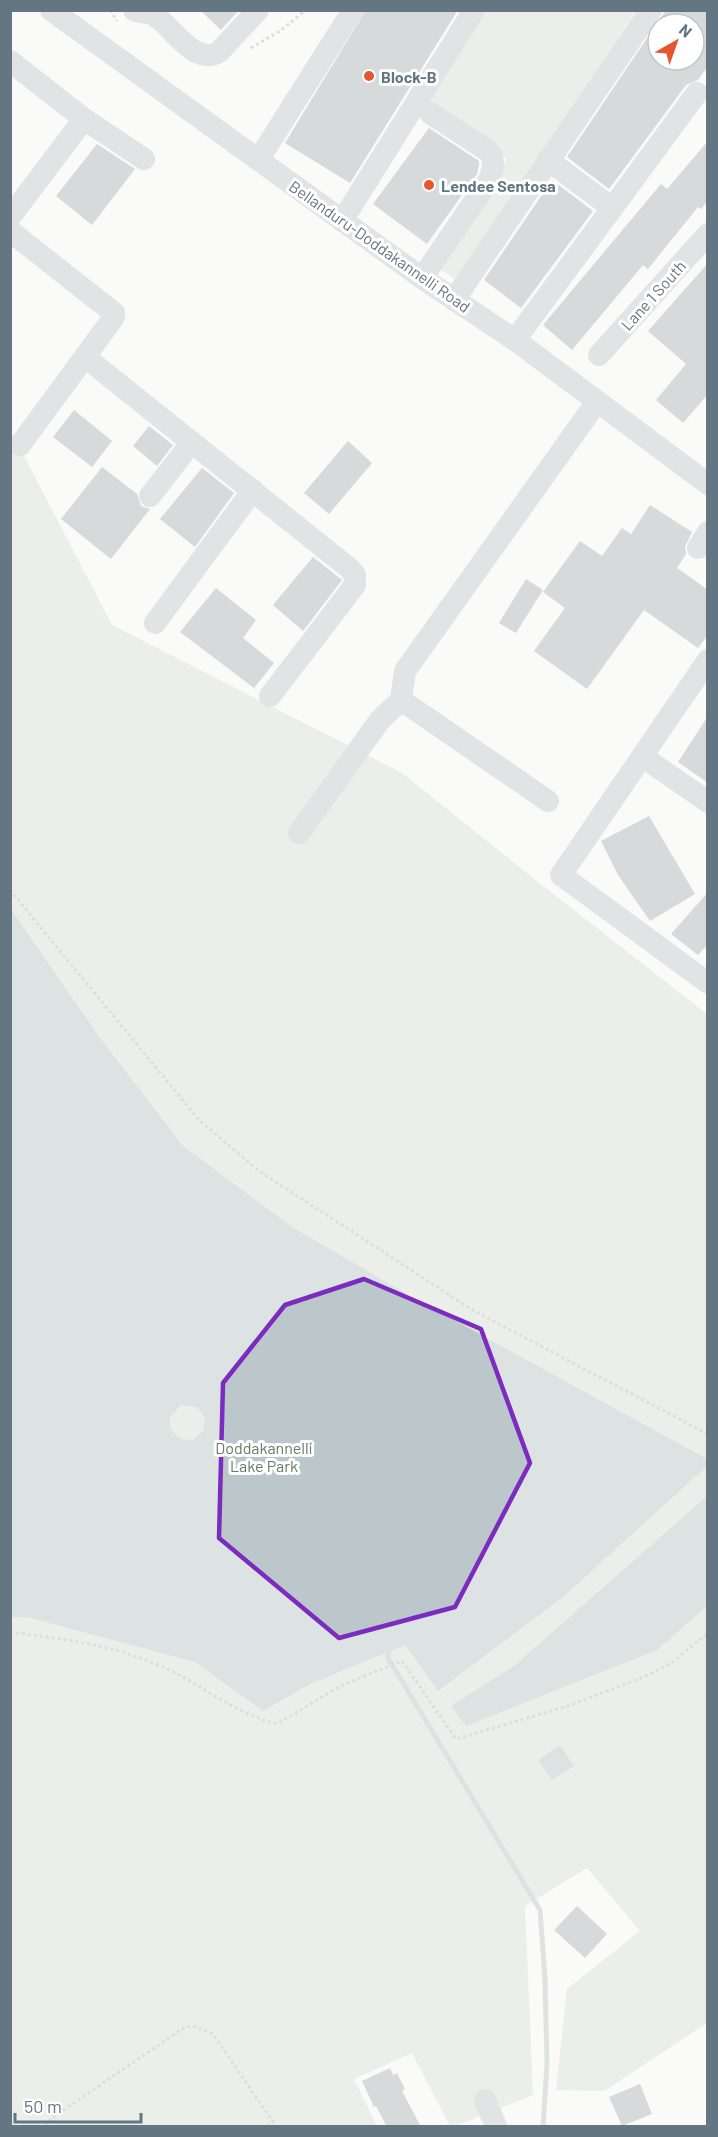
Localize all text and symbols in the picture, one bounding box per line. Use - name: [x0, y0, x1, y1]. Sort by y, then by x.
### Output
- north arrow: [646, 12, 706, 72]
- text: N: [676, 19, 696, 41]
- place label: Block-B: [381, 67, 437, 86]
- marker: Block-B: [362, 69, 376, 83]
- street label: Bellanduru-Doddakannelli Road: [286, 176, 474, 316]
- place label: Lendee Sentosa: [441, 176, 556, 195]
- marker: Lendee Sentosa: [422, 178, 436, 192]
- street label: Lane 1 South: [617, 256, 689, 334]
- park label: Doddakannelli Lake Park: [215, 1438, 313, 1475]
- scale bar: [15, 2086, 141, 2124]
- text: 50 m: [24, 2095, 62, 2117]

